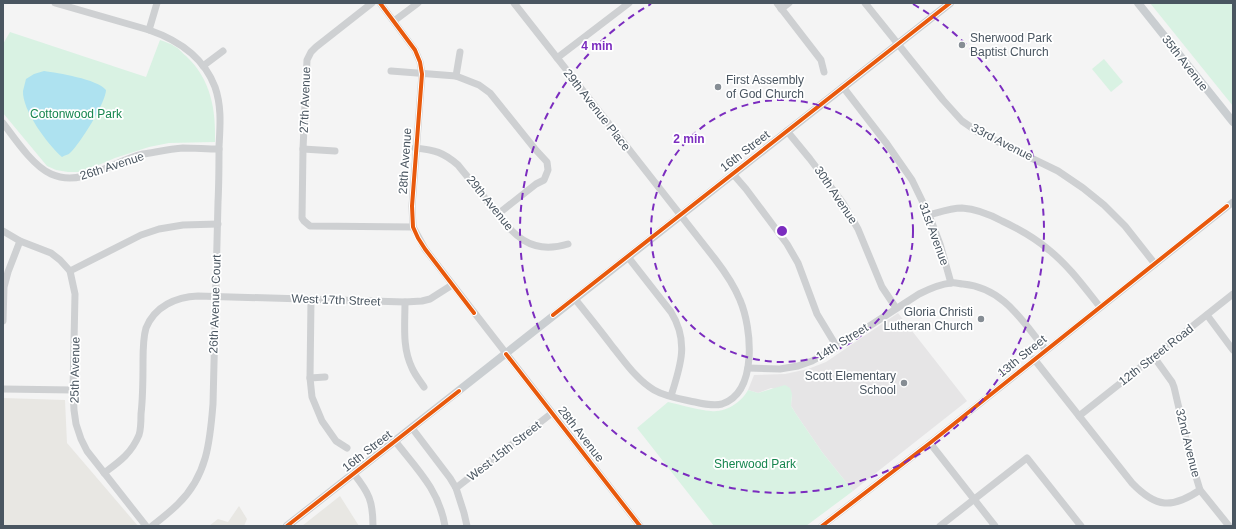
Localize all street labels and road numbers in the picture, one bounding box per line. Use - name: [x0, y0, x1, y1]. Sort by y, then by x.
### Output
- street label: 35th Avenue: [1159, 32, 1211, 94]
- street label: 27th Avenue: [297, 66, 313, 133]
- street label: 29th Avenue Place: [561, 66, 633, 154]
- street label: 33rd Avenue: [969, 121, 1035, 164]
- street label: 28th Avenue: [396, 127, 414, 195]
- street label: 16th Street: [718, 127, 773, 175]
- street label: 26th Avenue: [78, 149, 146, 183]
- street label: 30th Avenue: [812, 164, 861, 227]
- street label: 29th Avenue: [464, 173, 517, 234]
- street label: 31st Avenue: [916, 201, 952, 268]
- street label: 26th Avenue Court: [206, 254, 224, 354]
- street label: West 17th Street: [291, 291, 381, 309]
- street label: 14th Street: [813, 320, 871, 363]
- street label: 12th Street Road: [1116, 322, 1196, 388]
- street label: 13th Street: [995, 332, 1050, 380]
- street label: 25th Avenue: [67, 336, 83, 403]
- street label: 28th Avenue: [555, 403, 607, 465]
- street label: 32nd Avenue: [1173, 407, 1203, 479]
- street label: West 15th Street: [465, 418, 544, 484]
- street label: 16th Street: [340, 427, 395, 475]

